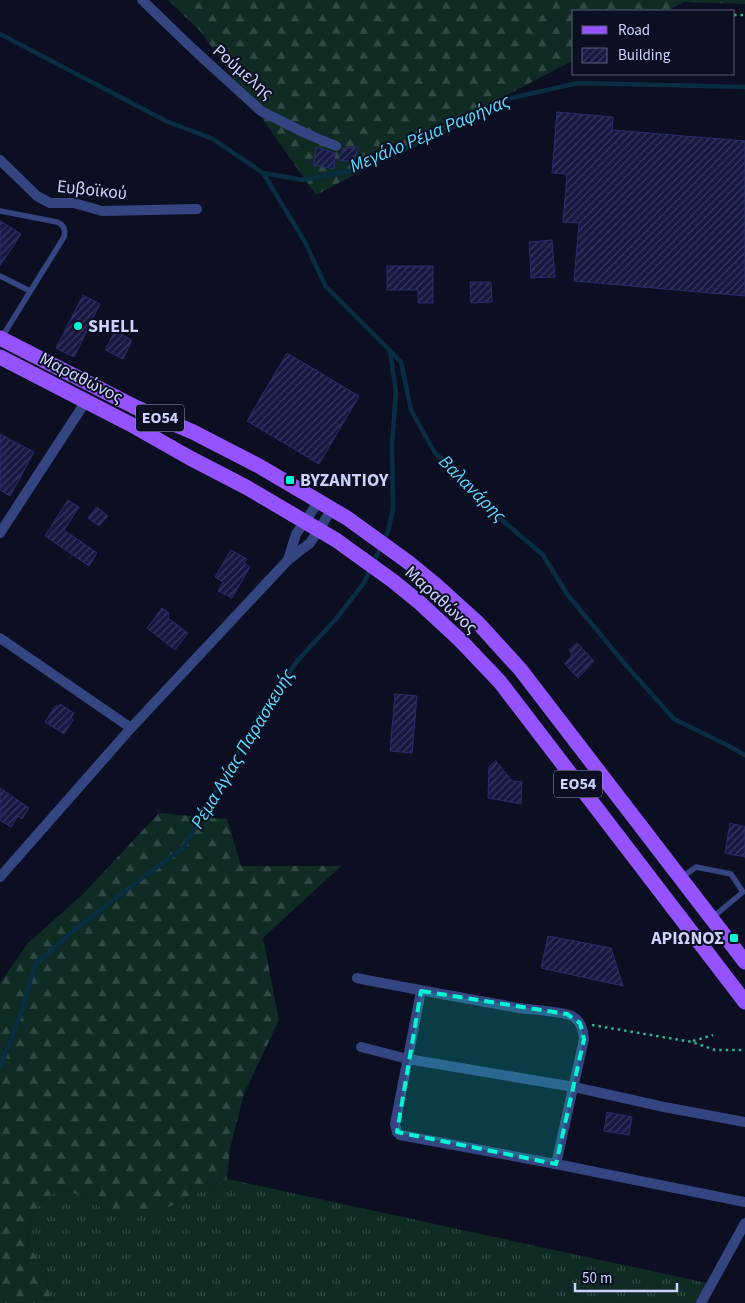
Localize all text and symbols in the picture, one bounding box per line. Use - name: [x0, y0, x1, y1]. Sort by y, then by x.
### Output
- legend: [572, 10, 735, 75]
- text: Road: [618, 20, 650, 41]
- street label: Ρούμελης: [207, 39, 279, 106]
- text: Building: [618, 45, 671, 66]
- water label: Μεγάλο Ρέμα Ραφήνας: [346, 88, 515, 180]
- street label: Ευβοϊκού: [56, 174, 128, 206]
- place label: SHELL: [88, 314, 139, 339]
- marker: SHELL: [72, 320, 84, 332]
- street label: Μαραθώνος: [35, 346, 127, 410]
- road number: ΕΟ54: [136, 404, 184, 432]
- water label: Βαλανάρης: [432, 449, 513, 530]
- place label: ΒΥΖΑΝΤΙΟΥ: [300, 468, 389, 493]
- marker: ΒΥΖΑΝΤΙΟΥ: [284, 474, 296, 486]
- street label: Μαραθώνος: [399, 560, 483, 640]
- water label: Ρέμα Αγίας Παρασκευής: [184, 663, 302, 834]
- road number: ΕΟ54: [554, 771, 602, 798]
- place label: ΑΡΙΩΝΟΣ: [650, 926, 724, 951]
- marker: ΑΡΙΩΝΟΣ: [728, 932, 740, 944]
- scale bar: [575, 1260, 678, 1292]
- text: 50 m: [582, 1268, 612, 1289]

